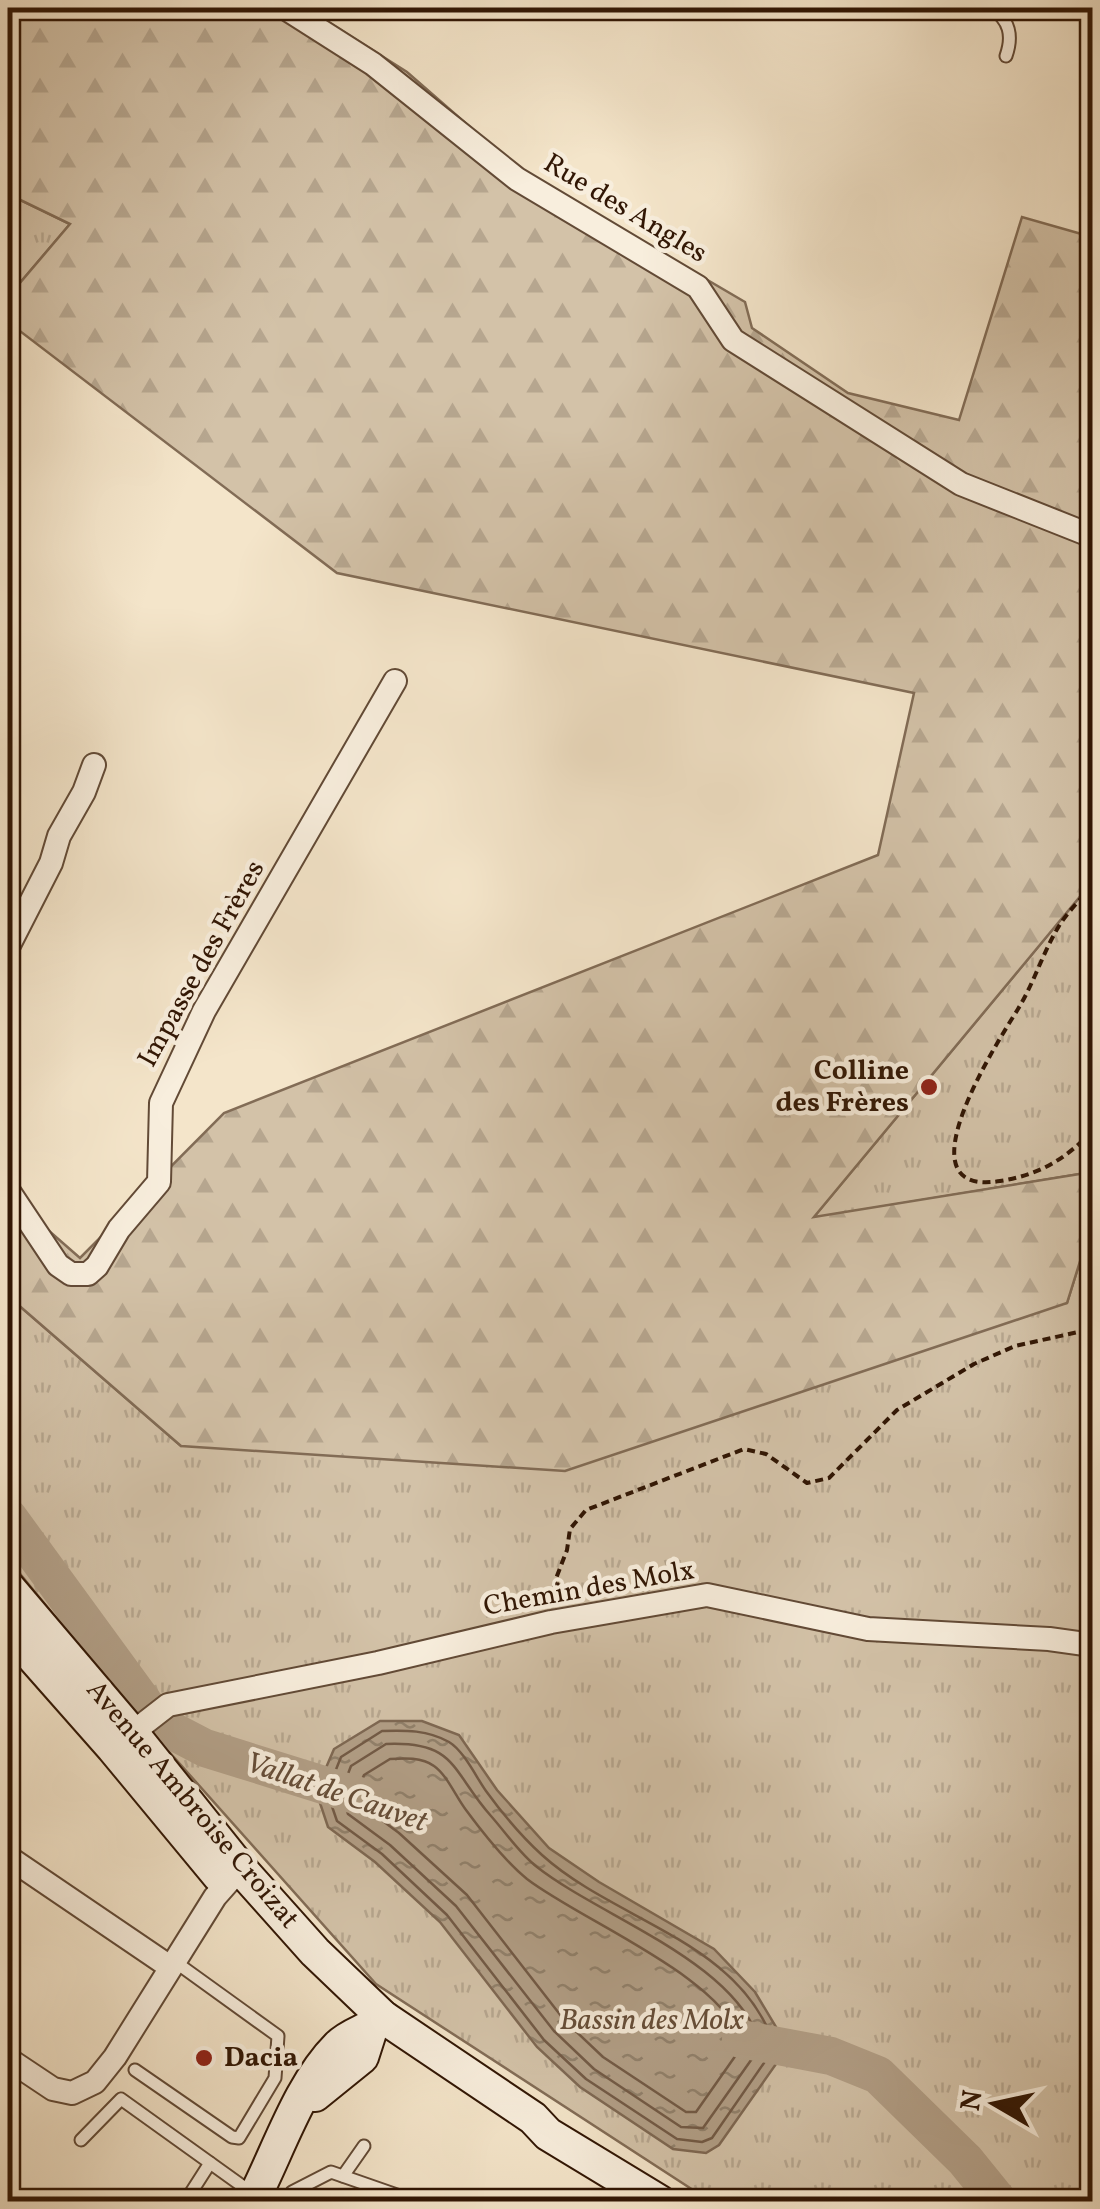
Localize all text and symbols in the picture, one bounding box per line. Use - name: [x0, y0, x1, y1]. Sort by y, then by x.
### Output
- street label: Rue des Angles: [536, 145, 714, 273]
- street label: Impasse des Frères: [129, 854, 275, 1074]
- place label: Colline des Frères: [776, 1052, 909, 1123]
- marker: Colline des Frères: [918, 1076, 940, 1098]
- street label: Chemin des Molx: [480, 1551, 698, 1627]
- street label: Avenue Ambroise Croizat: [76, 1672, 308, 1938]
- water label: Vallat de Cauvet: [240, 1742, 434, 1844]
- water label: Bassin des Molx: [560, 2000, 745, 2042]
- place label: Dacia: [224, 2039, 298, 2078]
- marker: Dacia: [193, 2047, 215, 2069]
- north arrow: [945, 2054, 1045, 2154]
- text: N: [952, 2087, 994, 2114]

